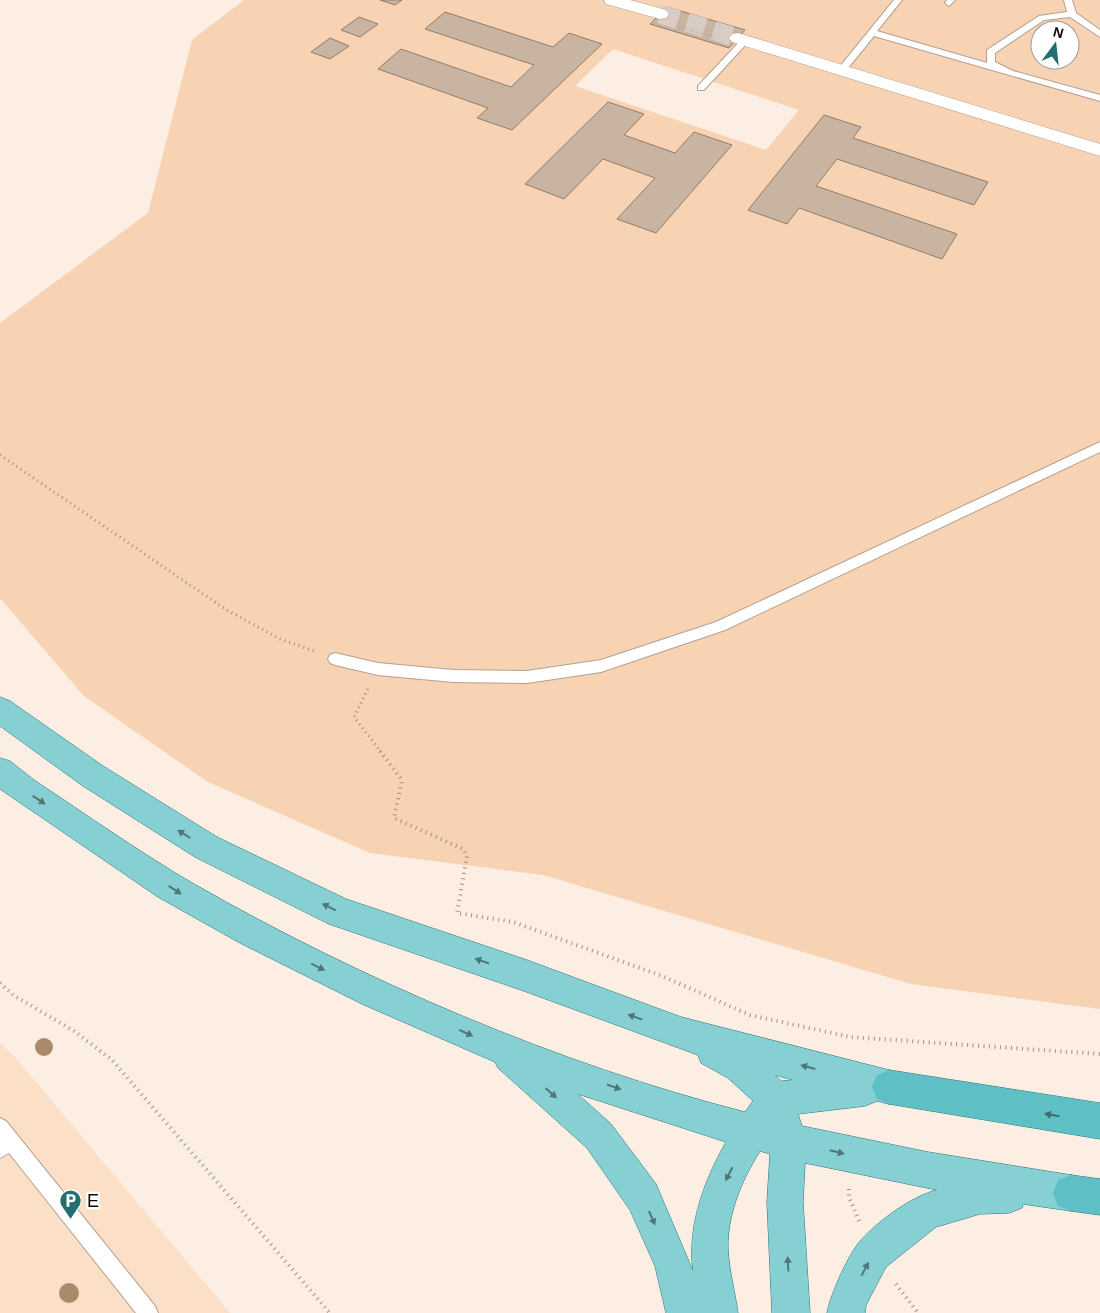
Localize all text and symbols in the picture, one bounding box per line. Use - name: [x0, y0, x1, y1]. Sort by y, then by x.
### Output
- north arrow: [1030, 20, 1080, 70]
- text: N: [1051, 23, 1065, 41]
- one-way arrow: [32, 796, 46, 805]
- one-way arrow: [178, 829, 191, 839]
- one-way arrow: [168, 885, 182, 894]
- one-way arrow: [322, 903, 336, 911]
- one-way arrow: [475, 957, 490, 964]
- one-way arrow: [311, 963, 325, 971]
- one-way arrow: [627, 1013, 642, 1021]
- one-way arrow: [459, 1029, 473, 1037]
- one-way arrow: [800, 1063, 816, 1071]
- one-way arrow: [606, 1084, 621, 1092]
- one-way arrow: [544, 1087, 556, 1099]
- one-way arrow: [1043, 1110, 1059, 1118]
- one-way arrow: [829, 1148, 844, 1156]
- one-way arrow: [725, 1167, 733, 1181]
- parking icon: E: [59, 1189, 83, 1220]
- place label: E: [87, 1191, 99, 1211]
- one-way arrow: [648, 1211, 656, 1225]
- one-way arrow: [784, 1256, 792, 1272]
- one-way arrow: [861, 1261, 869, 1276]

